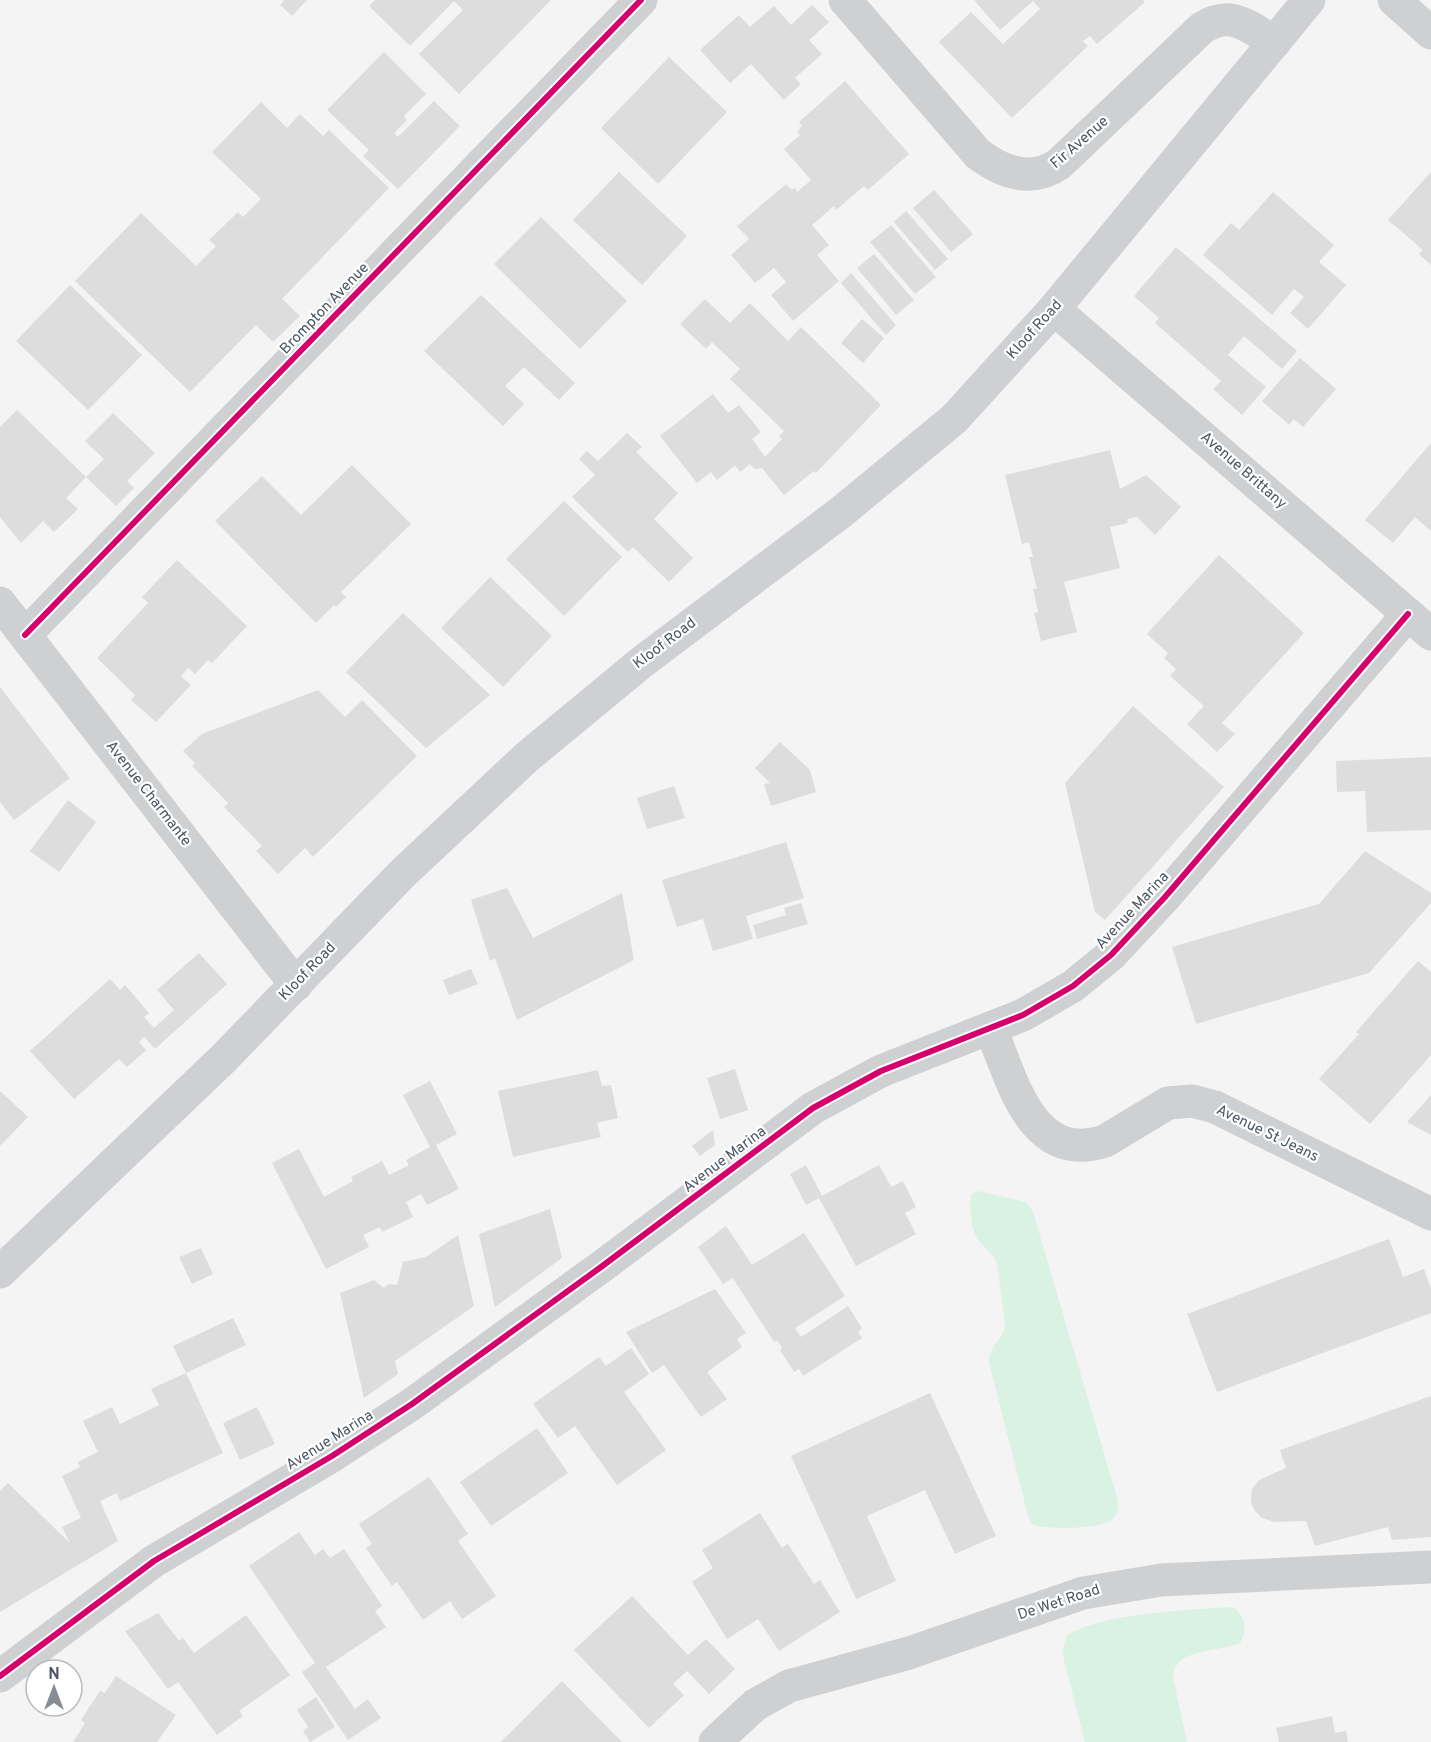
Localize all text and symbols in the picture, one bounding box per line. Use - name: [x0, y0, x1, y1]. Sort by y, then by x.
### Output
- street label: Fir Avenue: [1047, 112, 1113, 174]
- street label: Brompton Avenue: [276, 259, 374, 359]
- street label: Kloof Road: [1003, 296, 1067, 364]
- street label: Avenue Brittany: [1196, 428, 1290, 514]
- street label: Kloof Road: [630, 614, 700, 674]
- street label: Avenue Charmante: [101, 738, 195, 850]
- street label: Avenue Marina: [1092, 868, 1174, 954]
- street label: Kloof Road: [275, 939, 341, 1005]
- street label: Avenue St Jeans: [1213, 1101, 1321, 1167]
- street label: Avenue Marina: [680, 1123, 770, 1197]
- street label: Avenue Marina: [283, 1407, 377, 1475]
- street label: De Wet Road: [1015, 1581, 1103, 1625]
- north arrow: [24, 1658, 84, 1718]
- text: N: [48, 1665, 60, 1685]

